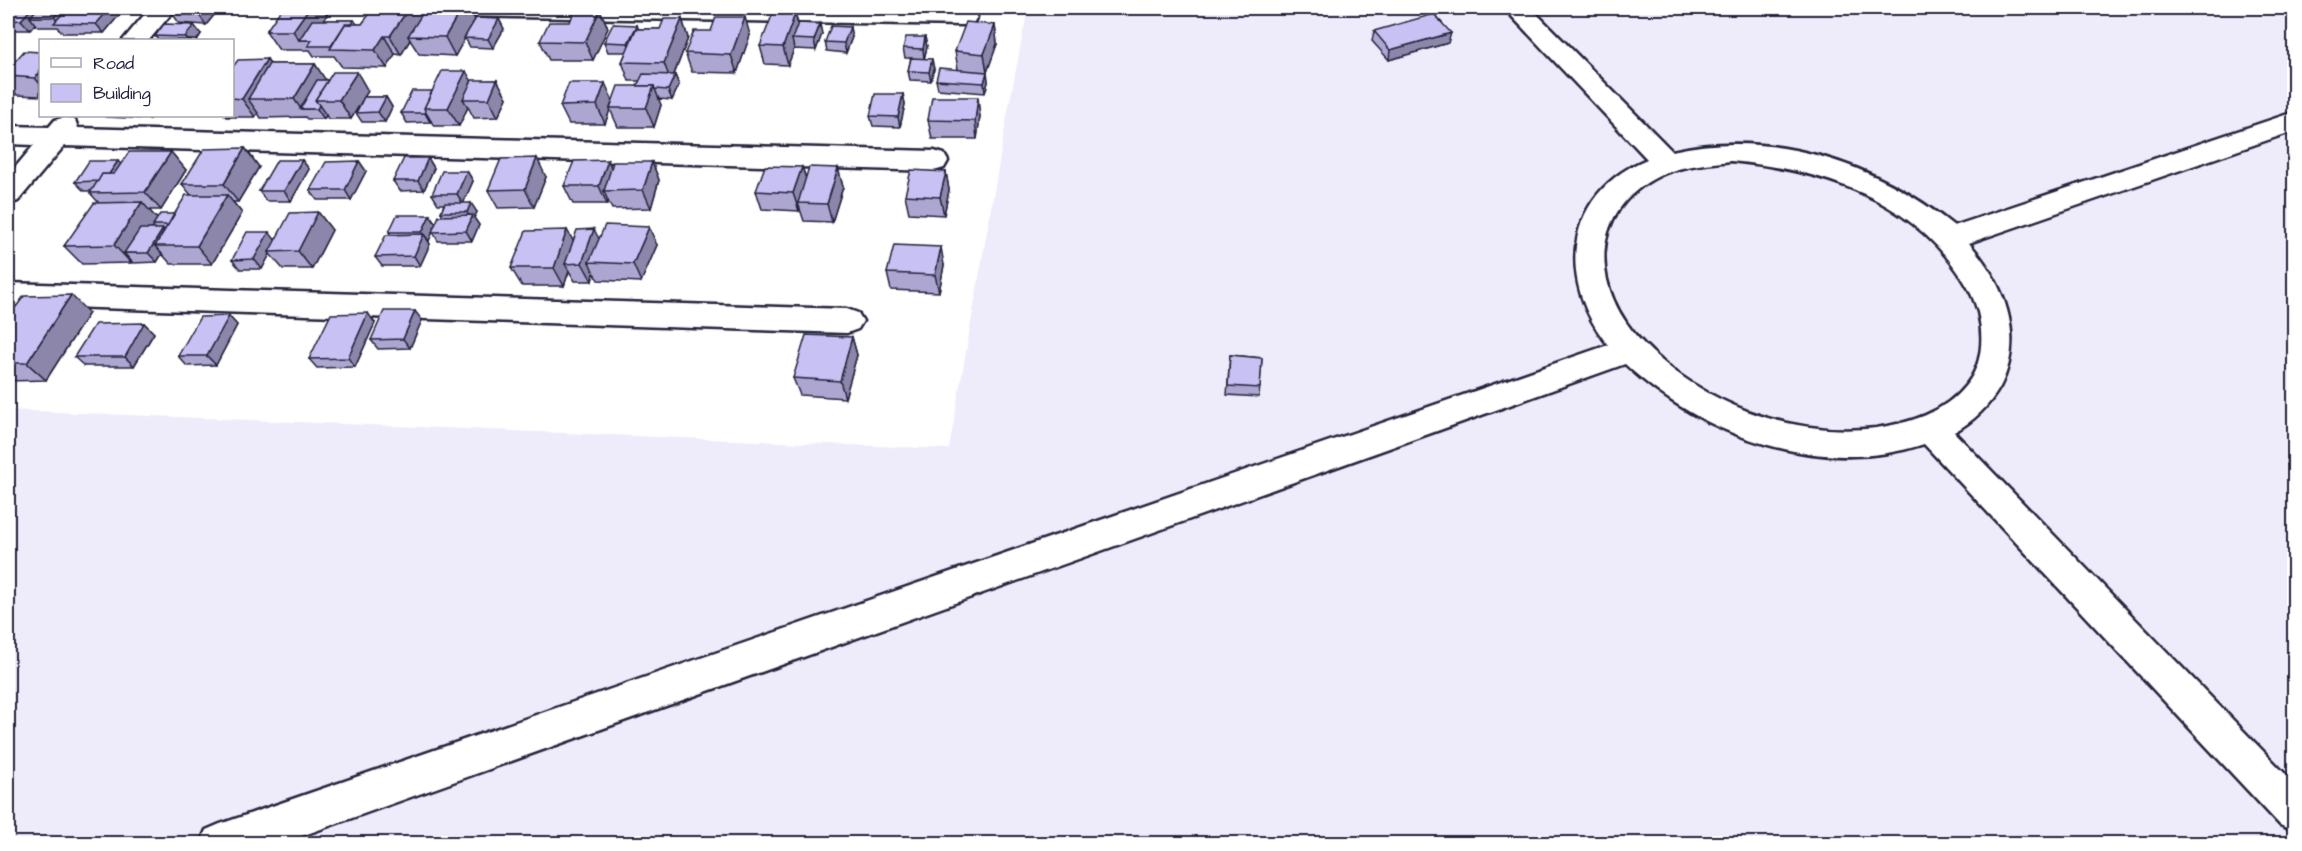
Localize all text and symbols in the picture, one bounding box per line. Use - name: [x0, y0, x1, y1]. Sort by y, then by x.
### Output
- legend: [39, 39, 234, 117]
- text: Road: [93, 51, 134, 76]
- text: Building: [93, 81, 151, 107]

